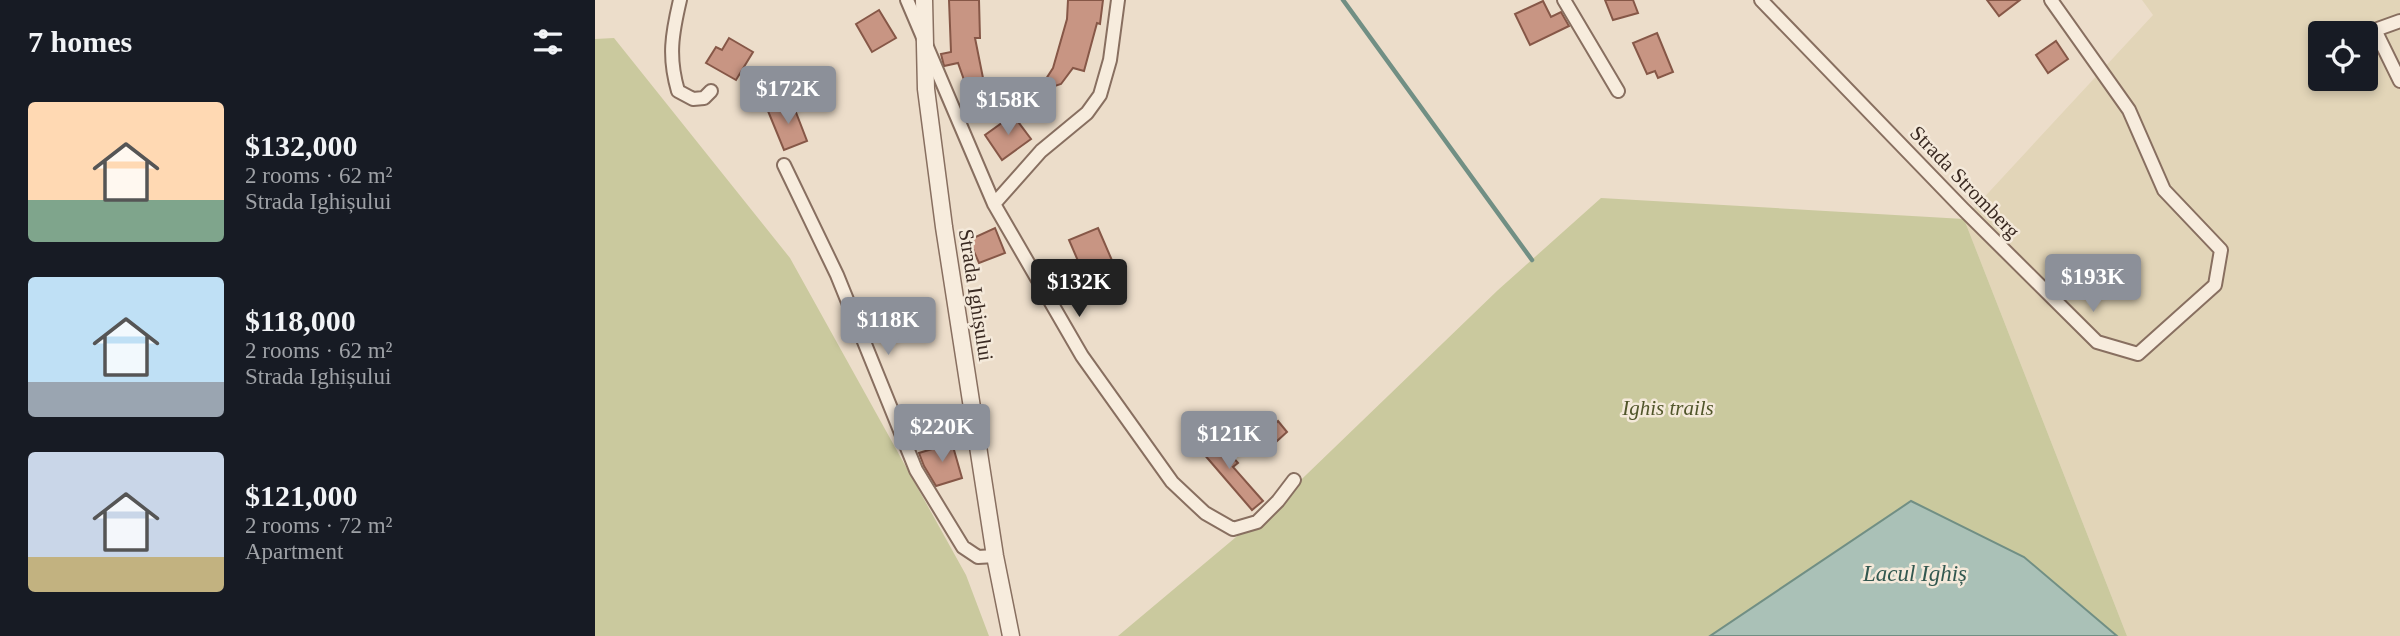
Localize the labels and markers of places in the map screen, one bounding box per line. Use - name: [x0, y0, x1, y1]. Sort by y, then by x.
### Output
- pin: $172K: [739, 66, 837, 126]
- pin: $158K: [959, 78, 1057, 137]
- pin: $193K: [2044, 254, 2142, 314]
- pin: $132K: [1030, 260, 1128, 319]
- pin: $118K: [839, 298, 937, 357]
- pin: $220K: [893, 405, 991, 464]
- pin: $121K: [1180, 412, 1278, 471]

